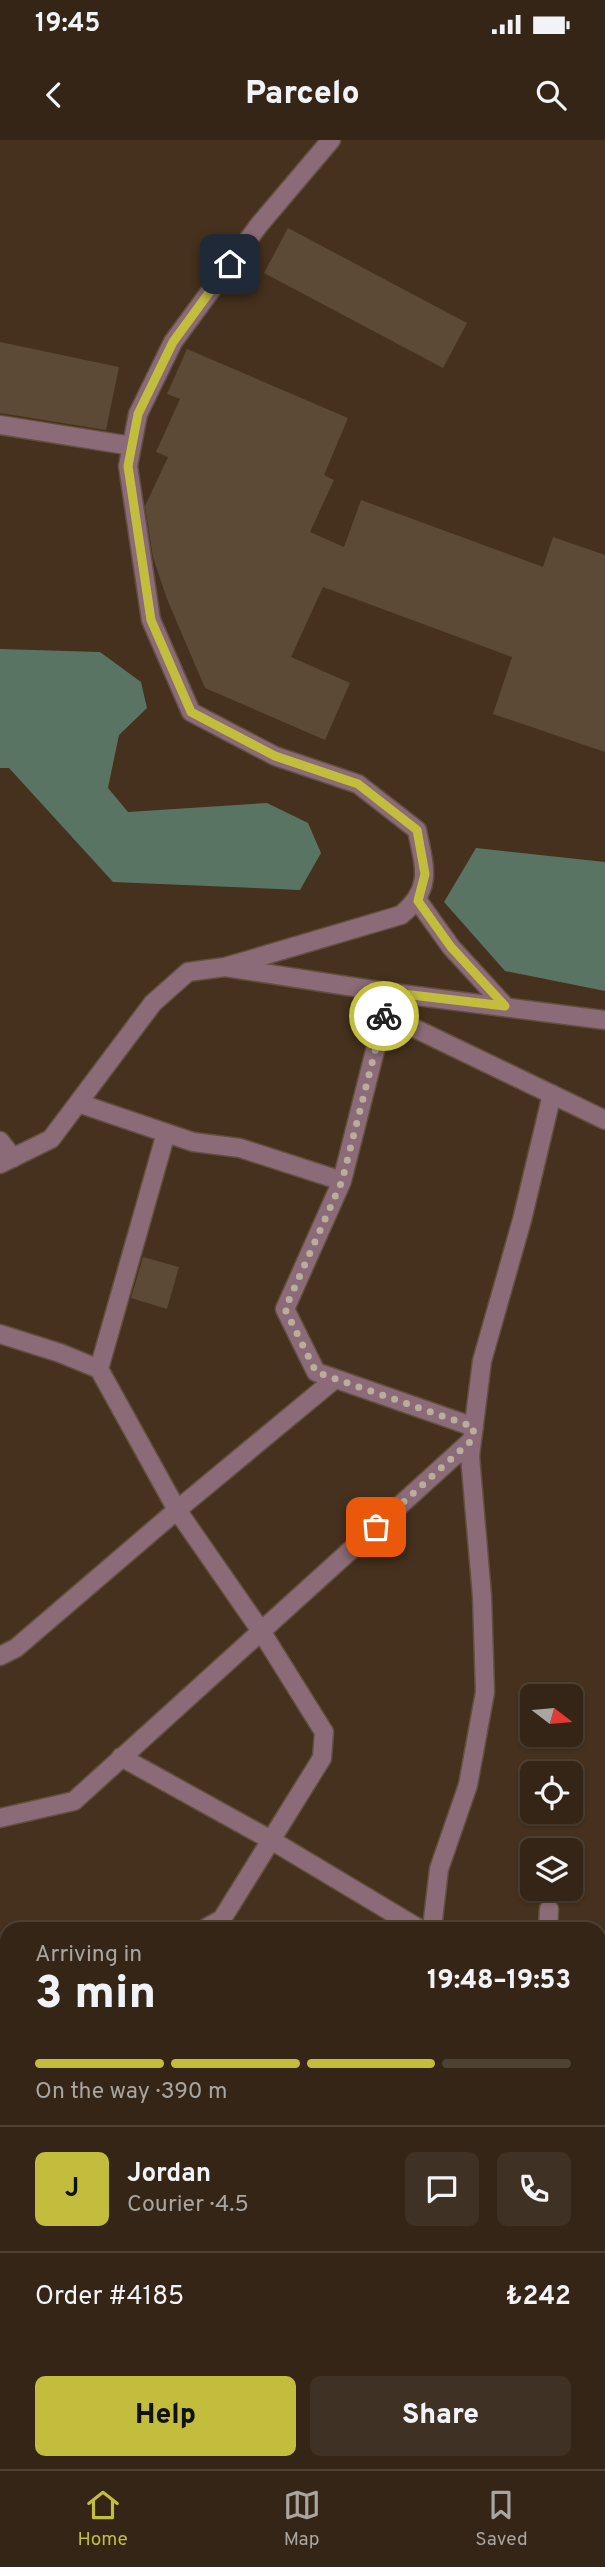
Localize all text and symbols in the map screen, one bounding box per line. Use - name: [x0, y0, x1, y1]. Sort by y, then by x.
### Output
- text: 19:45: [35, 8, 100, 41]
- text: Parcelo: [245, 75, 360, 115]
- icon: back: [35, 76, 73, 114]
- icon: search: [532, 76, 570, 114]
- pin: [200, 234, 260, 294]
- icon: home: [211, 245, 249, 283]
- courier: [349, 981, 419, 1051]
- icon: bike: [365, 997, 403, 1035]
- pin: [346, 1497, 406, 1557]
- icon: bag: [357, 1508, 395, 1546]
- north arrow: [520, 1684, 583, 1746]
- map controls: [520, 1684, 583, 1901]
- button: locate: [520, 1761, 583, 1824]
- button: layers: [520, 1838, 583, 1901]
- text: Arriving in: [35, 1941, 142, 1970]
- text: 19:48–19:53: [427, 1965, 571, 1998]
- text: 3 min: [35, 1966, 156, 2025]
- text: On the way · 390 m: [35, 2078, 227, 2107]
- button: chat: [405, 2152, 479, 2226]
- button: phone: [497, 2152, 571, 2226]
- text: Jordan: [127, 2158, 211, 2191]
- text: J: [65, 2173, 79, 2206]
- text: Courier · 4.5: [127, 2191, 249, 2220]
- text: Order #4185: [35, 2281, 184, 2314]
- text: ₺242: [505, 2281, 571, 2314]
- button: Help: [35, 2376, 296, 2456]
- button: Share: [310, 2376, 571, 2456]
- tab: Home: [77, 2486, 128, 2552]
- tab: Map: [283, 2486, 321, 2552]
- tab: Saved: [475, 2486, 528, 2552]

